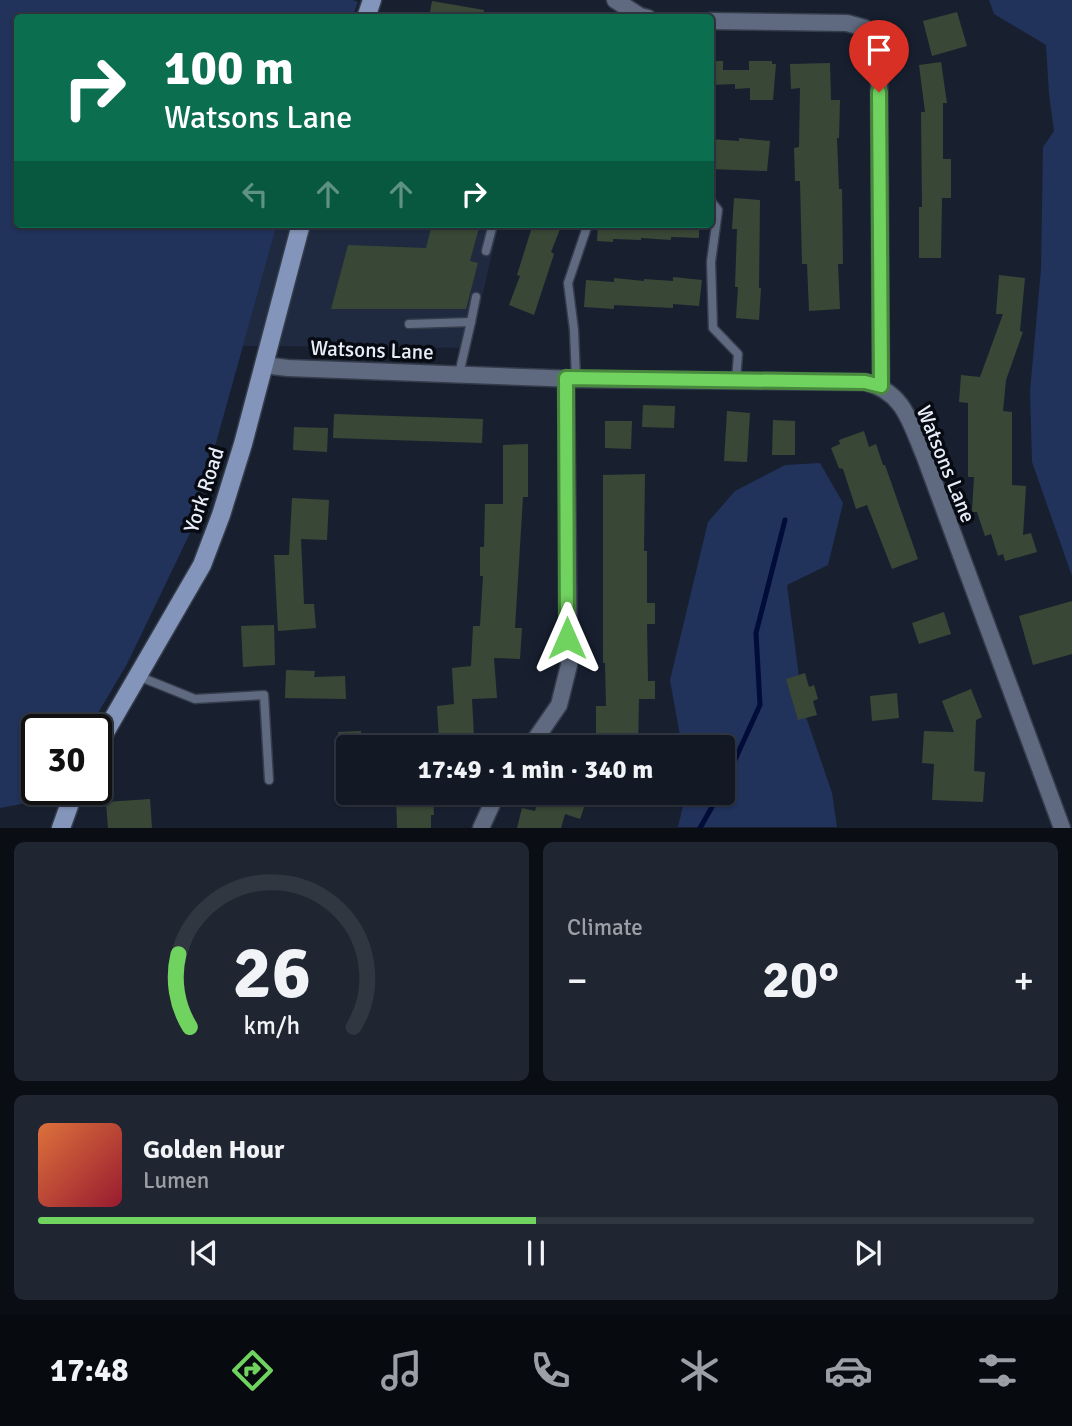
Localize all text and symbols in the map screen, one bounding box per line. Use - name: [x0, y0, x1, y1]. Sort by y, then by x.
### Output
- pin: [849, 20, 909, 92]
- icon: arrive: [860, 31, 898, 69]
- text: 100 m: [164, 38, 294, 98]
- icon: right: [49, 42, 140, 133]
- text: Watsons Lane: [164, 98, 352, 137]
- icon: left: [236, 175, 274, 213]
- icon: ahead: [309, 175, 347, 213]
- icon: ahead: [382, 175, 420, 213]
- icon: right: [455, 175, 493, 213]
- street label: Watsons Lane: [310, 335, 434, 365]
- street label: Watsons Lane: [911, 402, 981, 526]
- street label: York Road: [178, 444, 230, 536]
- position arrow: [530, 601, 604, 675]
- speed limit sign: 30: [21, 714, 112, 805]
- text: 17:49 · 1 min · 340 m: [418, 754, 653, 786]
- text: Climate: [567, 913, 643, 942]
- text: 26: [232, 930, 311, 1019]
- text: 20°: [762, 948, 839, 1012]
- text: −: [567, 957, 588, 1004]
- text: +: [1013, 957, 1034, 1004]
- text: km/h: [243, 1010, 300, 1041]
- text: Golden Hour: [143, 1134, 284, 1166]
- text: Lumen: [143, 1166, 209, 1195]
- icon: previous: [185, 1234, 223, 1272]
- icon: pause: [517, 1234, 555, 1272]
- icon: next: [849, 1234, 887, 1272]
- icon: directions: [228, 1346, 277, 1395]
- icon: music: [377, 1346, 426, 1395]
- icon: phone: [526, 1346, 575, 1395]
- icon: climate: [675, 1346, 724, 1395]
- icon: car: [824, 1346, 873, 1395]
- icon: filters: [973, 1346, 1022, 1395]
- text: 17:48: [50, 1351, 129, 1390]

